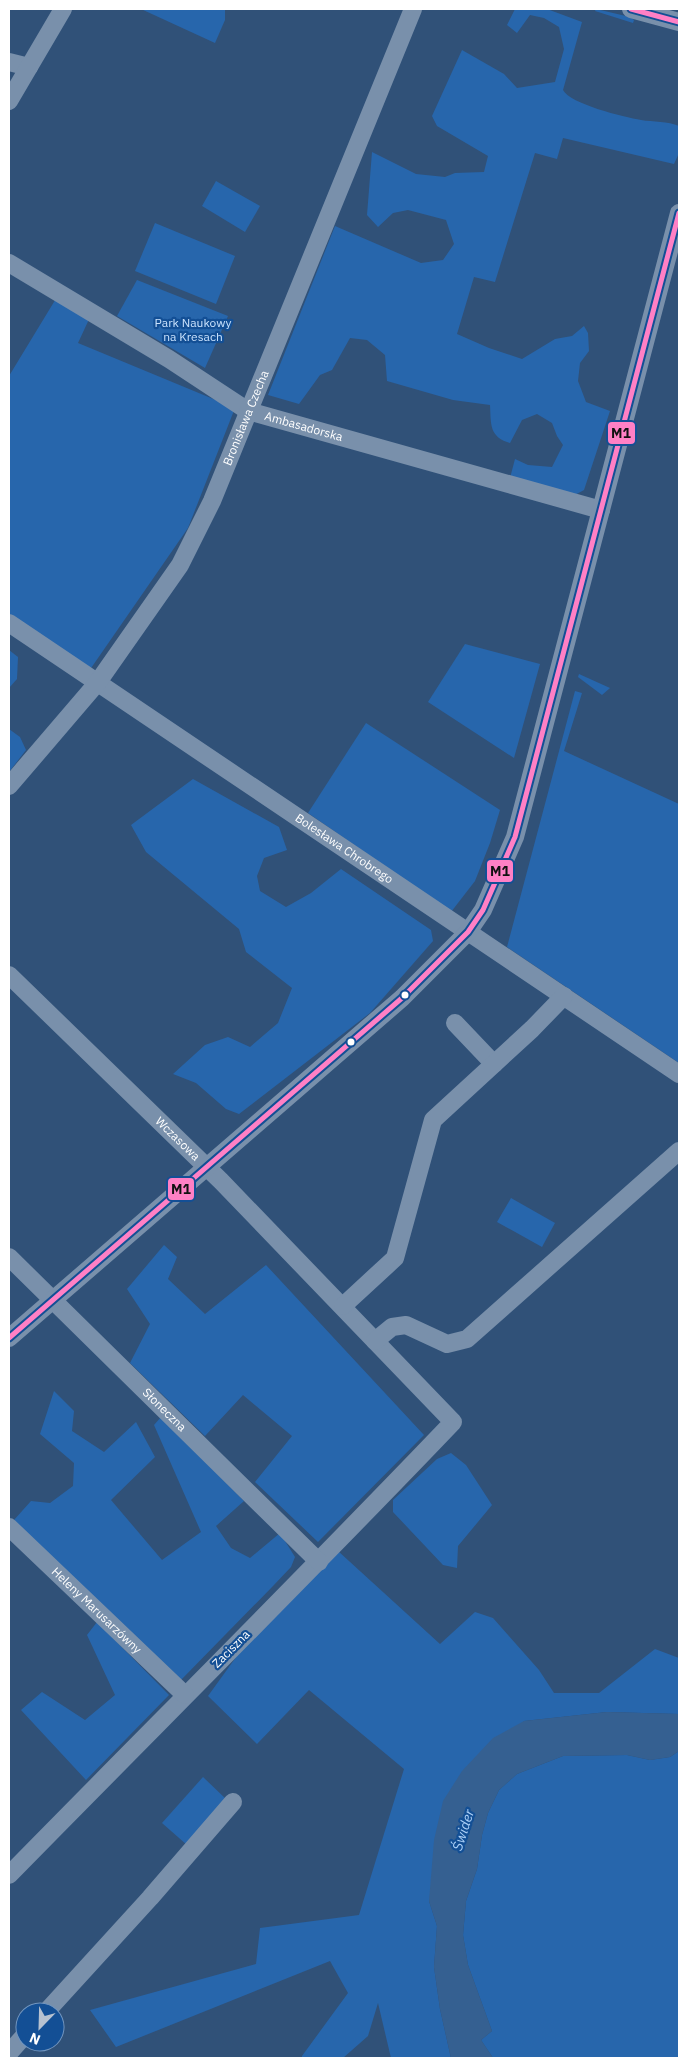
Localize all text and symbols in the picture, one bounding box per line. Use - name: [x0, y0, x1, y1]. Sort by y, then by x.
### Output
- park label: Park Naukowy na Kresach: [155, 315, 231, 344]
- street label: Bronisława Czecha: [219, 367, 272, 468]
- street label: Ambasadorska: [263, 408, 345, 444]
- line badge: M1: [607, 421, 636, 445]
- text: M1: [611, 424, 632, 442]
- street label: Bolesława Chrobrego: [293, 810, 396, 887]
- line badge: M1: [486, 859, 514, 883]
- text: M1: [490, 862, 511, 880]
- unlabelled marker: [400, 990, 410, 1000]
- unlabelled marker: [346, 1037, 356, 1047]
- street label: Wczasowa: [152, 1113, 204, 1164]
- line badge: M1: [167, 1177, 195, 1201]
- text: M1: [171, 1180, 192, 1198]
- street label: Słoneczna: [140, 1385, 190, 1435]
- street label: Heleny Marusarzówny: [49, 1564, 145, 1657]
- street label: Zaciszna: [209, 1626, 253, 1671]
- water label: Świder: [447, 1806, 478, 1853]
- north arrow: [15, 2002, 65, 2052]
- text: N: [27, 2029, 43, 2049]

